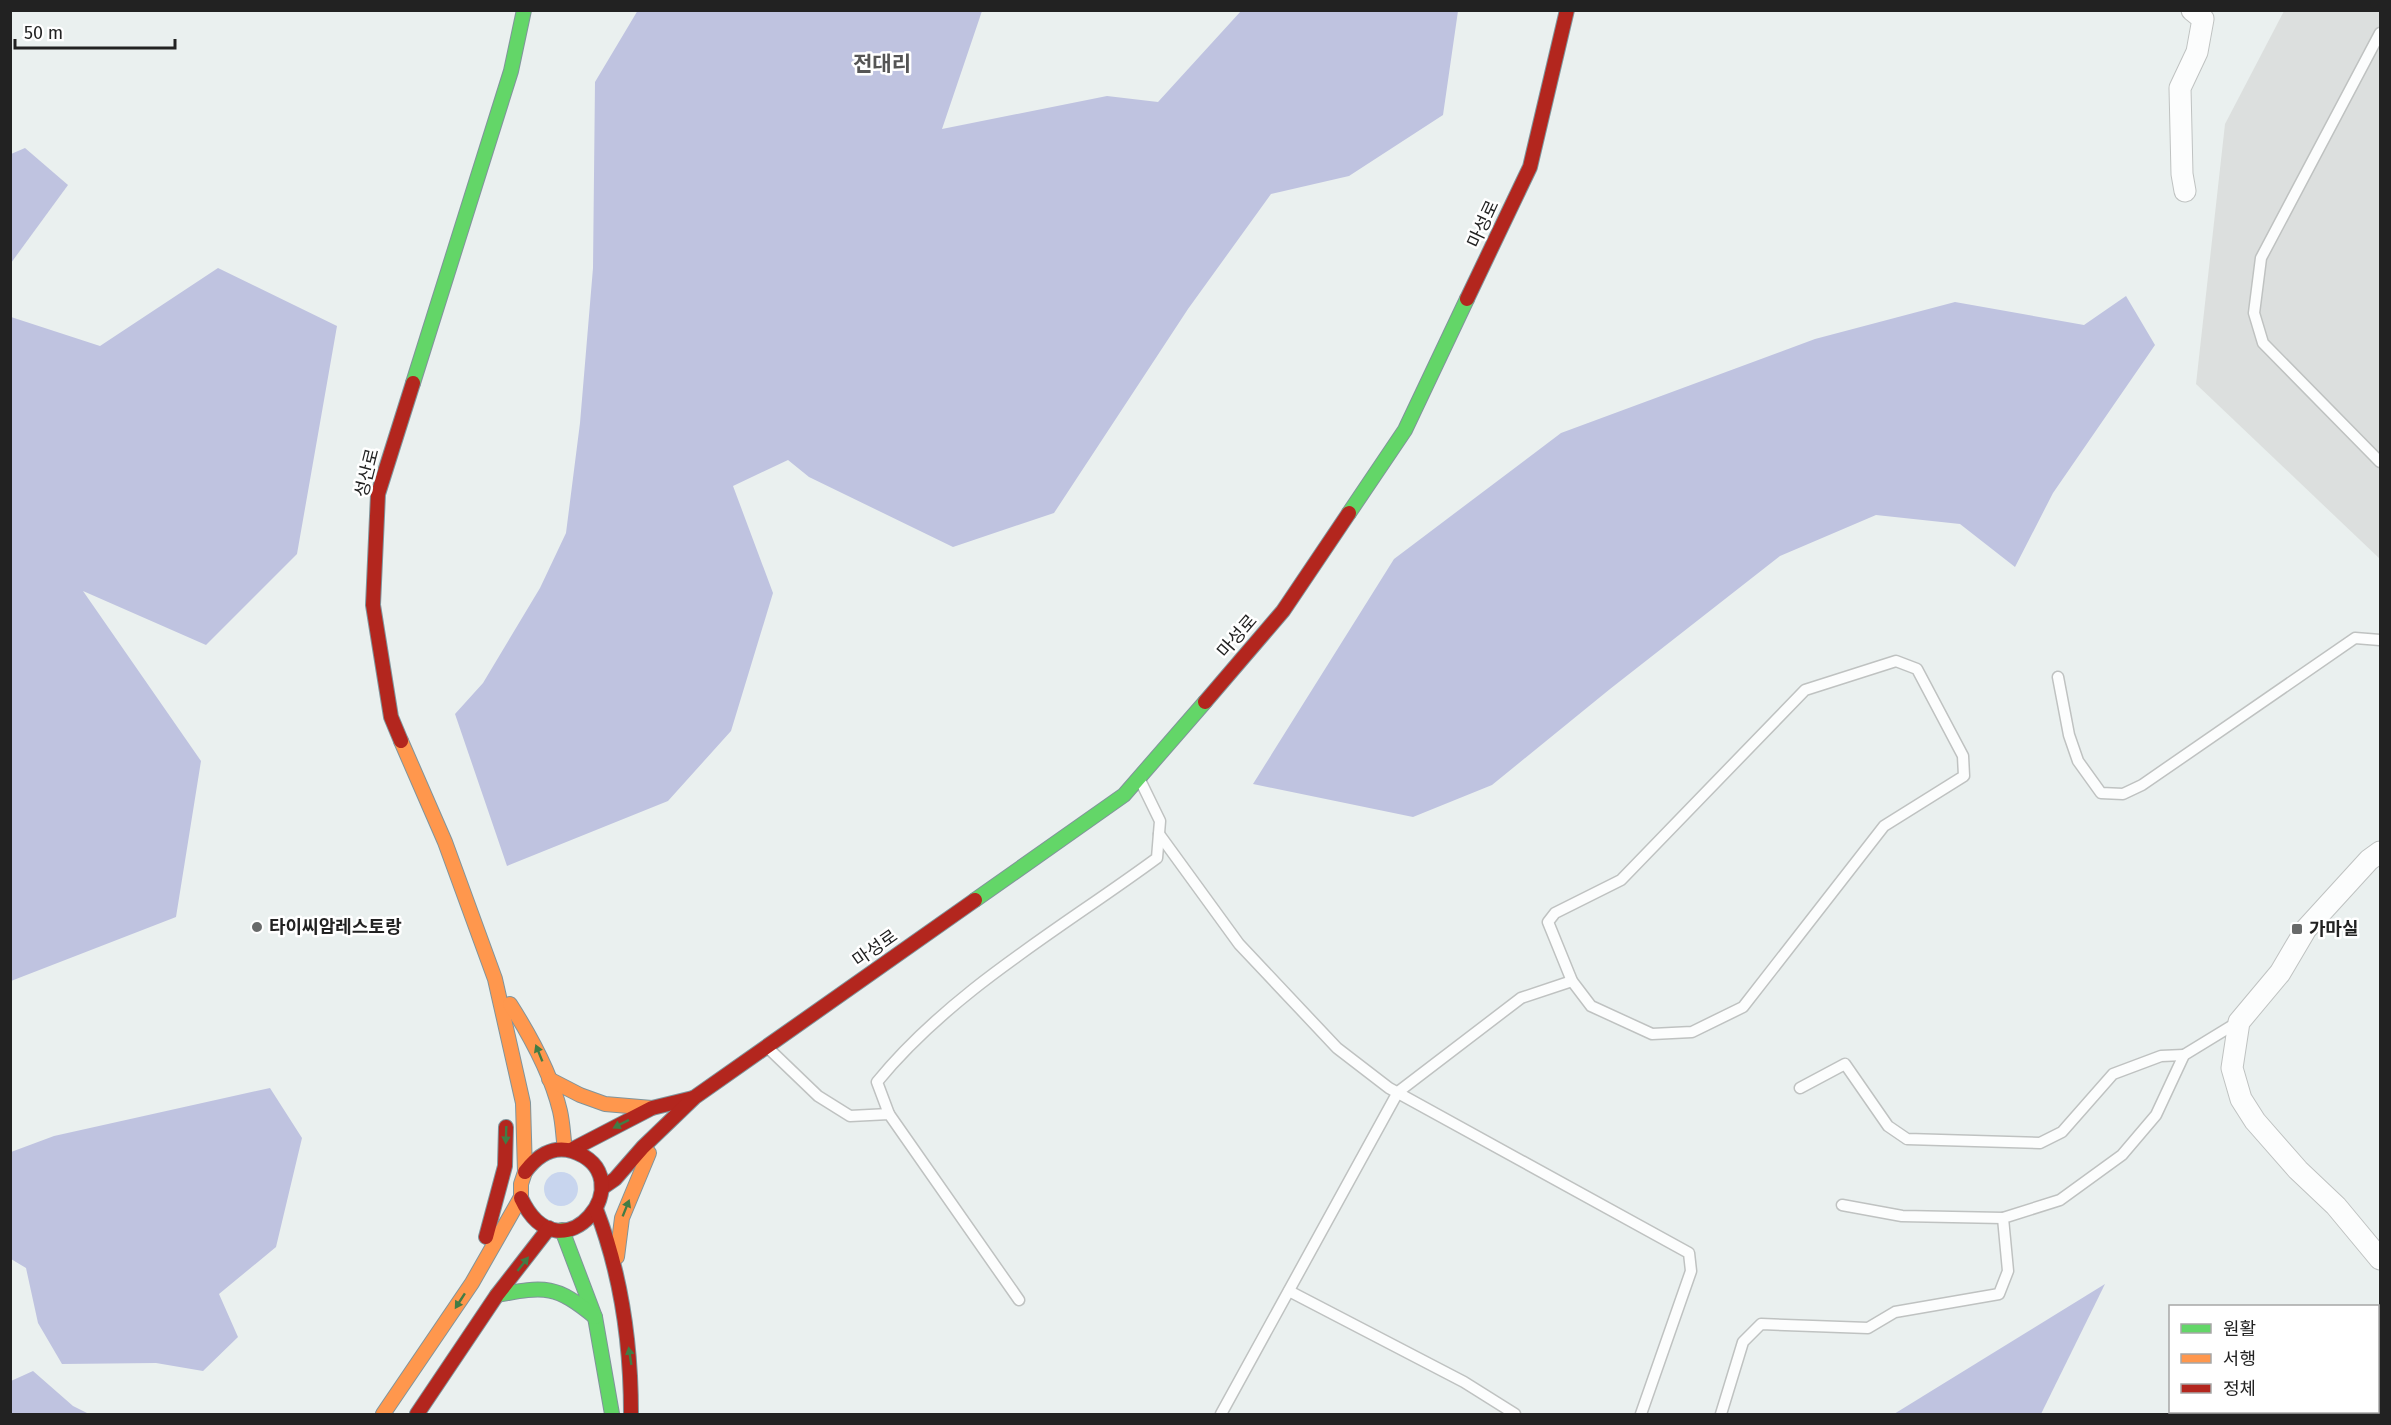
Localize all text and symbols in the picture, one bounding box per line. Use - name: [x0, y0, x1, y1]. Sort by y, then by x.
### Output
- scale bar: [15, 12, 176, 50]
- text: 50 m: [24, 22, 63, 44]
- district label: 전대리: [853, 51, 911, 77]
- street label: 마성로: [1463, 197, 1503, 251]
- street label: 성산로: [350, 446, 384, 500]
- street label: 마성로: [1212, 610, 1262, 662]
- place label: 타이씨암레스토랑: [269, 916, 402, 938]
- place label: 가마실: [2309, 918, 2359, 940]
- marker: 타이씨암레스토랑: [250, 920, 264, 934]
- marker: 가마실: [2290, 922, 2304, 936]
- street label: 마성로: [848, 925, 902, 971]
- one-way arrow: [533, 1043, 543, 1061]
- one-way arrow: [612, 1119, 629, 1129]
- one-way arrow: [501, 1126, 510, 1145]
- one-way arrow: [622, 1198, 632, 1216]
- one-way arrow: [517, 1256, 530, 1272]
- one-way arrow: [454, 1293, 466, 1309]
- legend: [2169, 1305, 2379, 1413]
- text: 원활: [2223, 1318, 2256, 1340]
- one-way arrow: [626, 1347, 635, 1366]
- text: 서행: [2223, 1348, 2256, 1370]
- text: 정체: [2223, 1378, 2256, 1400]

